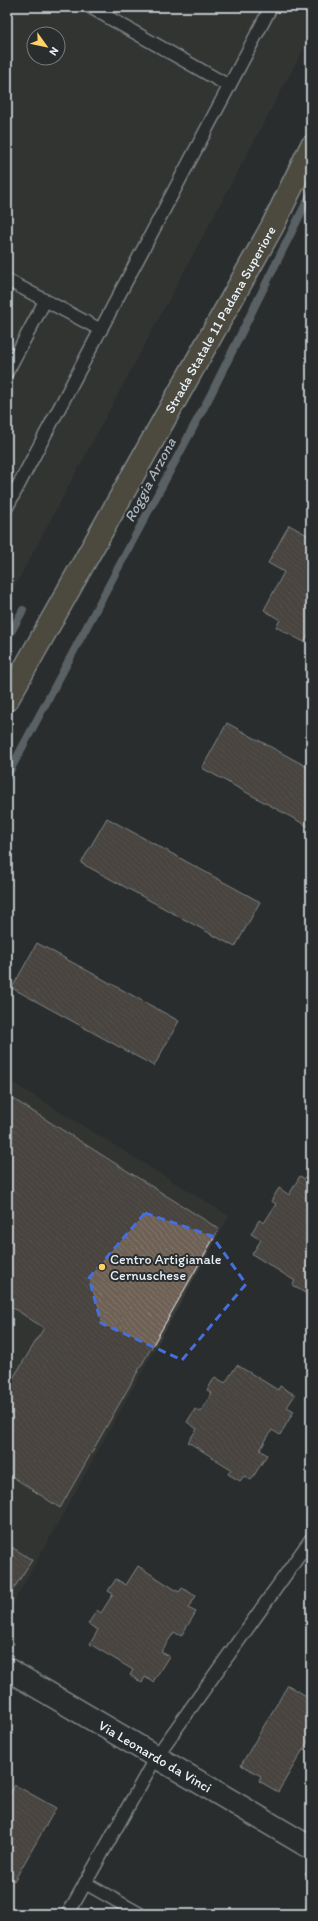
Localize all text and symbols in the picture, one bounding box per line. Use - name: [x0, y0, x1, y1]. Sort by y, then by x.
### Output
- north arrow: [26, 26, 66, 66]
- text: N: [46, 45, 61, 58]
- street label: Strada Statale 11 Padana Superiore: [161, 223, 280, 416]
- water label: Roggia Arzona: [120, 434, 180, 525]
- place label: Centro Artigianale Cernuschese: [110, 1251, 222, 1284]
- marker: Centro Artigianale Cernuschese: [97, 1262, 107, 1272]
- street label: Via Leonardo da Vinci: [96, 1716, 215, 1796]

